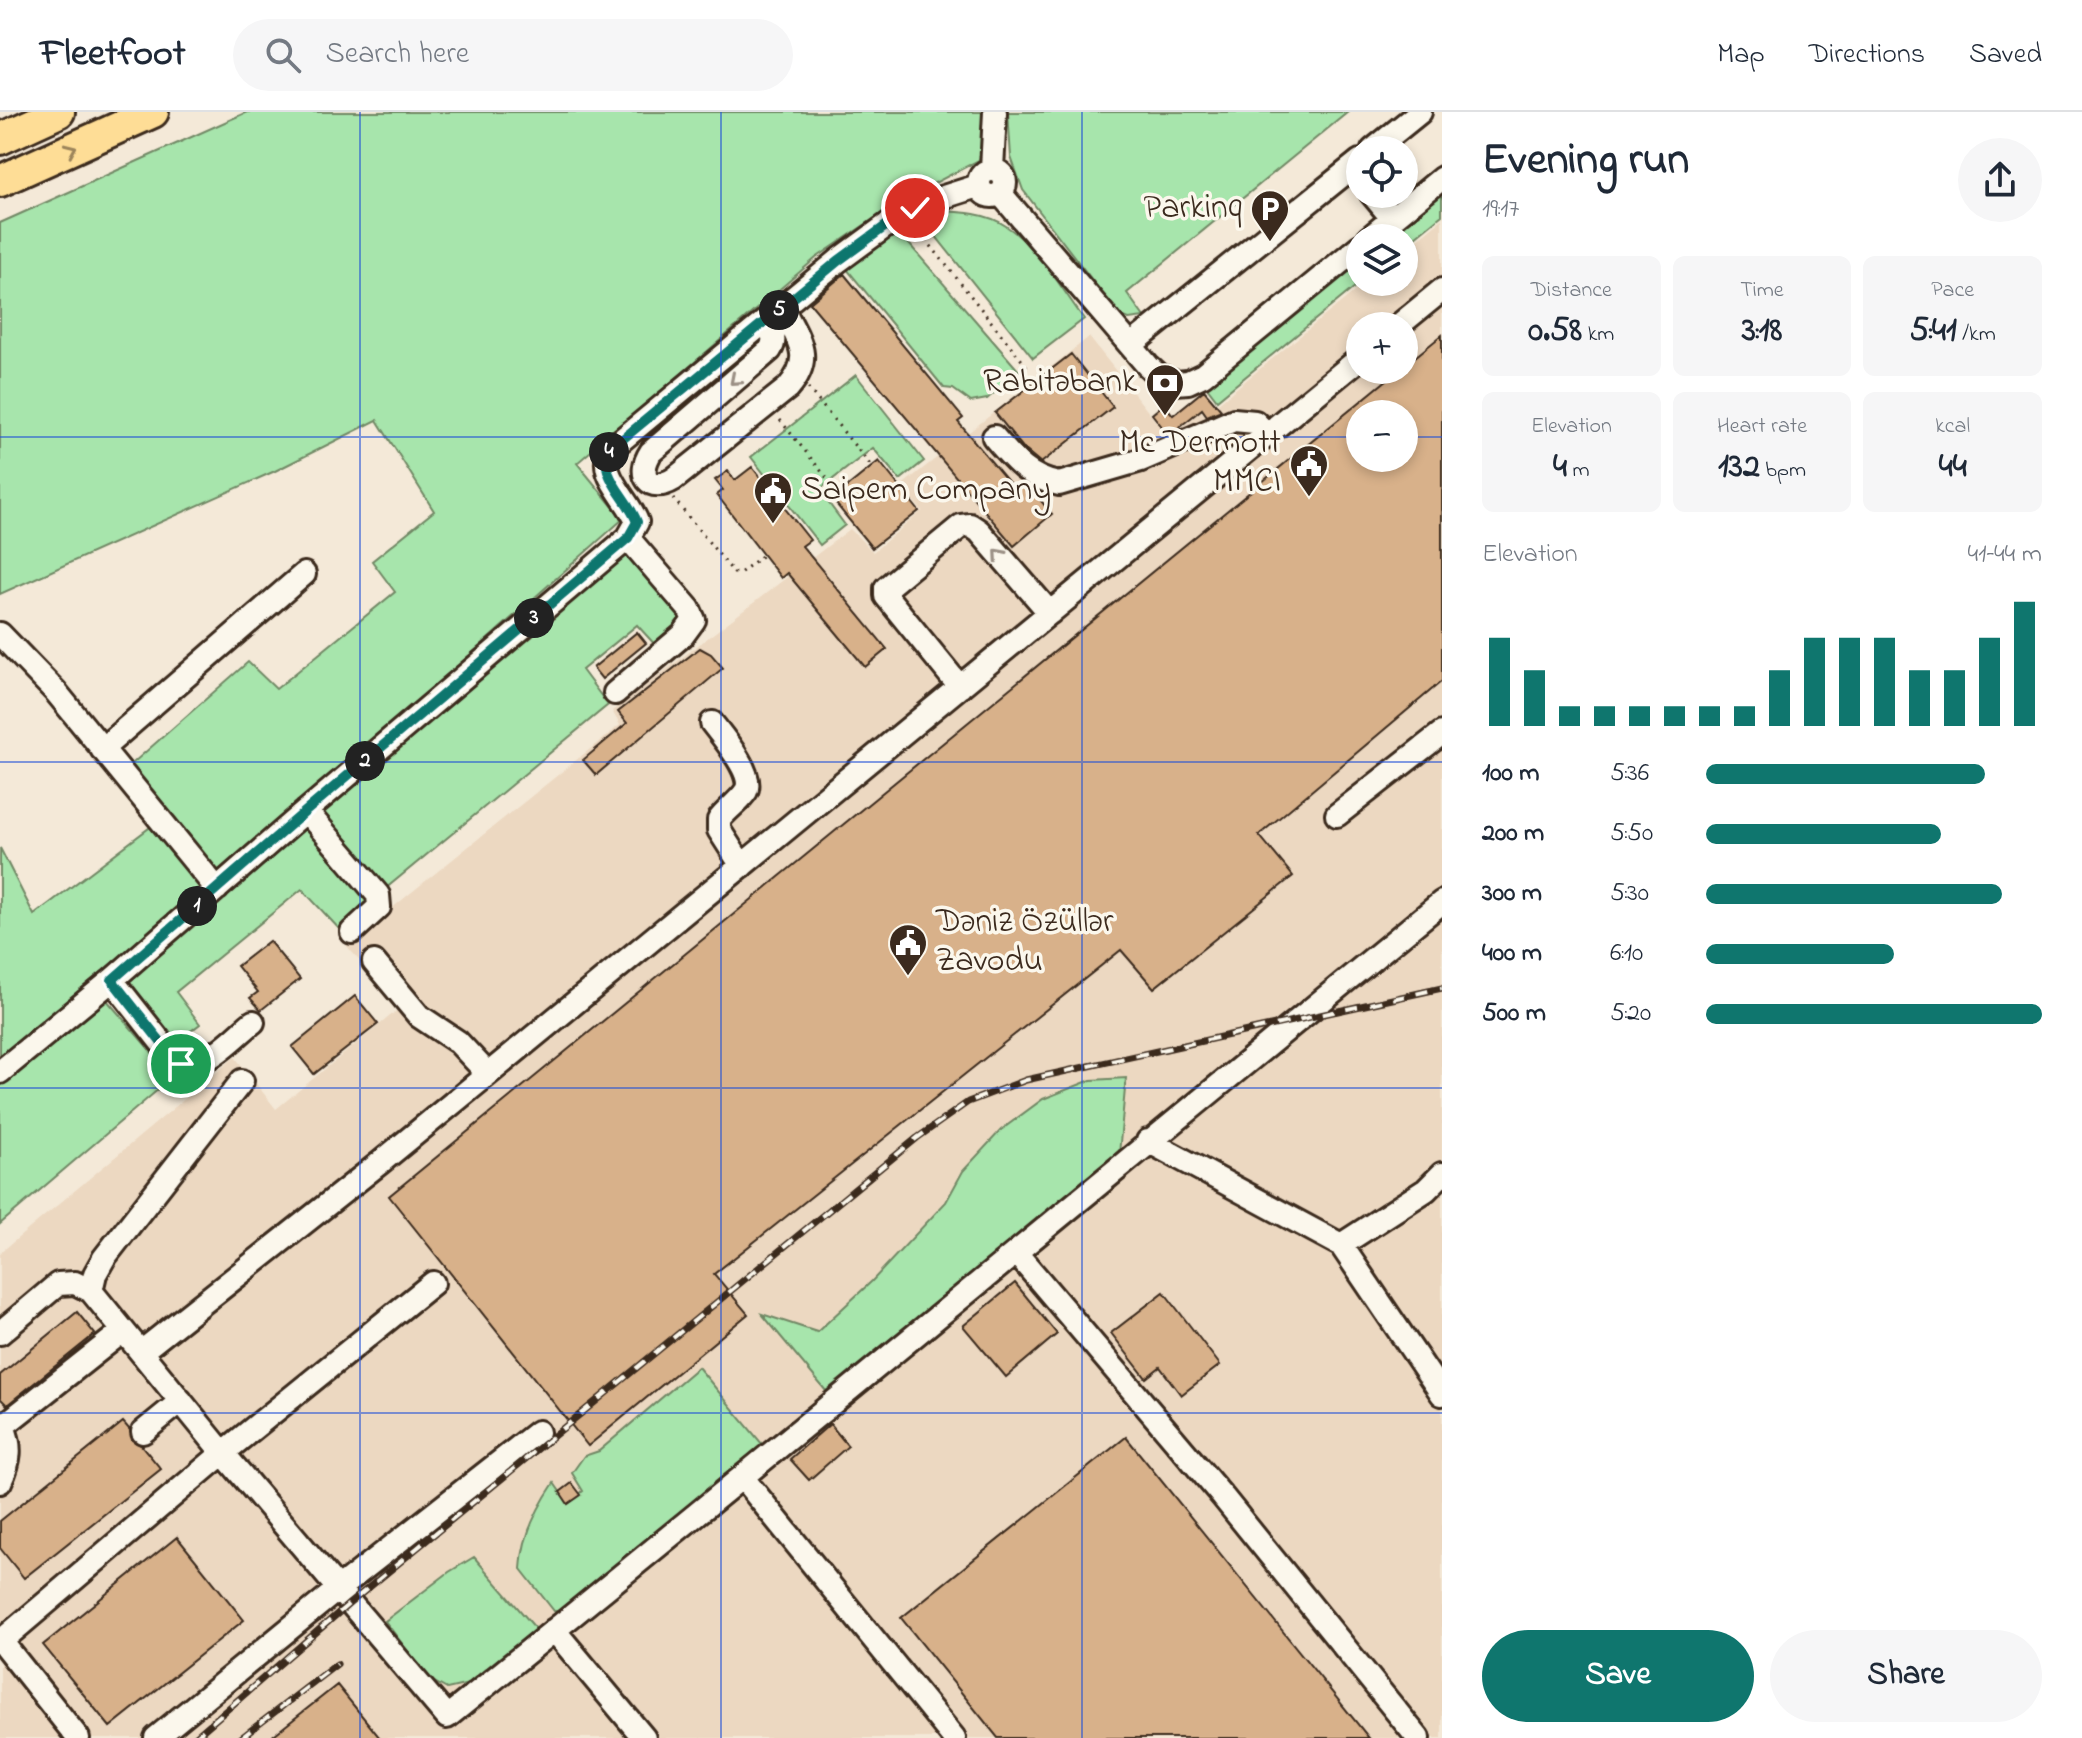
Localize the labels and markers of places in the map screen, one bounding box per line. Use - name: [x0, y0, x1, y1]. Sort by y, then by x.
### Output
- pin: [881, 174, 949, 242]
- place label: Parkinq: [1144, 184, 1242, 234]
- parking icon: Parkinq: [1249, 188, 1291, 243]
- pin: 5: [759, 290, 799, 330]
- place label: Rabitəbank: [983, 358, 1137, 408]
- bank icon: Rabitəbank: [1144, 362, 1186, 417]
- place label: Mc Dermott MMCI: [1119, 419, 1281, 508]
- pin: 4: [589, 432, 629, 472]
- public building icon: Mc Dermott MMCI: [1288, 443, 1330, 498]
- place label: Saipem Company: [801, 466, 1051, 516]
- public building icon: Saipem Company: [752, 470, 794, 525]
- pin: 3: [514, 598, 554, 638]
- pin: 2: [345, 741, 385, 781]
- pin: 1: [177, 886, 217, 926]
- place label: Dəniz Özüllər Zavodu: [935, 898, 1114, 987]
- public building icon: Dəniz Özüllər Zavodu: [887, 922, 929, 977]
- pin: [147, 1030, 215, 1098]

